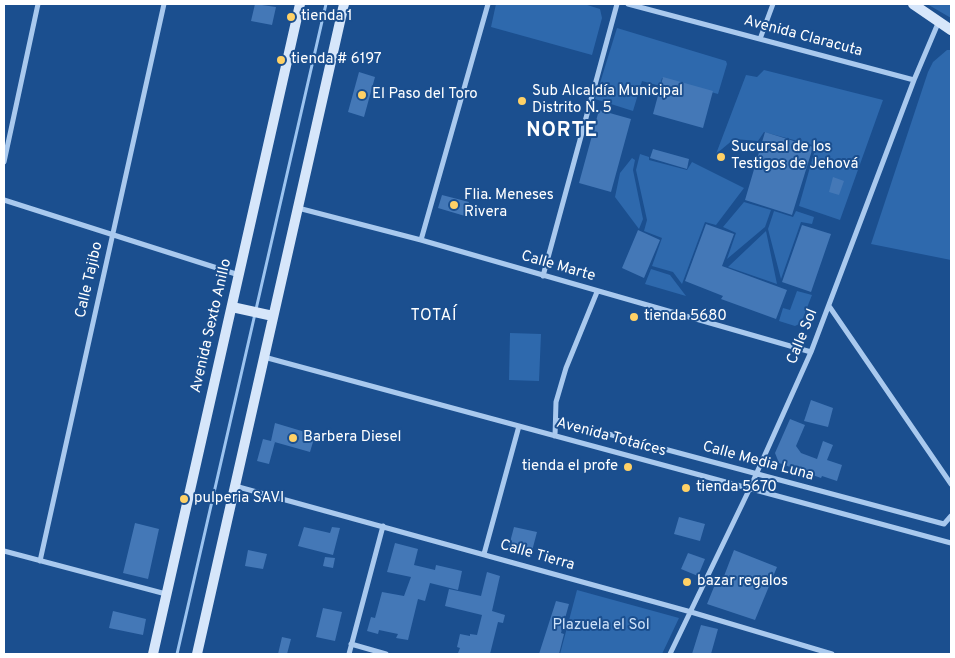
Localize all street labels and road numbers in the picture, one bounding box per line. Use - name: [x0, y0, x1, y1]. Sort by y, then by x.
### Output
- street label: Avenida Claracuta: [742, 13, 864, 61]
- street label: Calle Tajibo: [72, 240, 108, 320]
- street label: Calle Marte: [519, 248, 597, 286]
- street label: Avenida Sexto Anillo: [188, 257, 236, 395]
- street label: Calle Sol: [784, 307, 822, 367]
- street label: Avenida Totaíces: [554, 415, 668, 461]
- street label: Calle Media Luna: [700, 438, 816, 486]
- street label: Calle Tierra: [498, 537, 576, 575]

